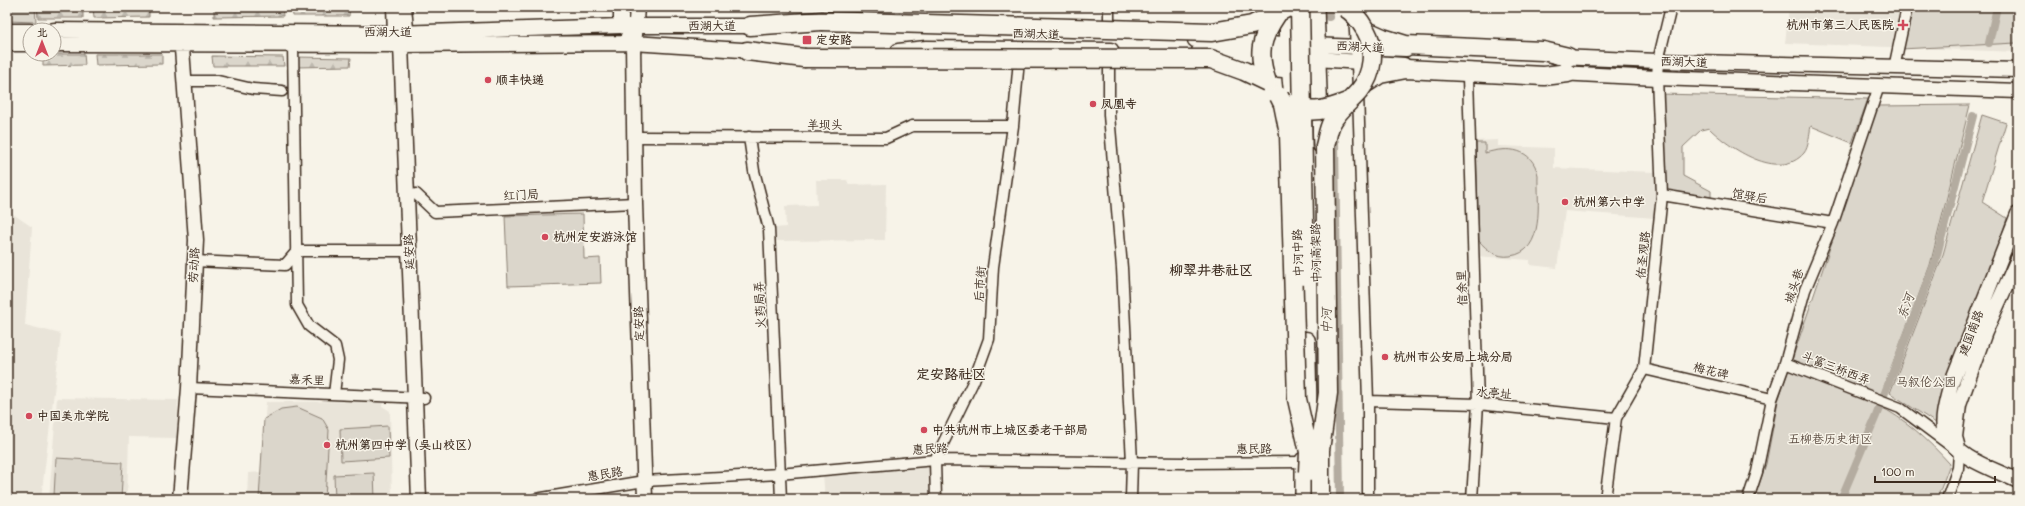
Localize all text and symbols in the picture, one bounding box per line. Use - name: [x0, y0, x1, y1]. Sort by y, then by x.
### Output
- place label: 杭州市第三人民医院: [1786, 16, 1894, 32]
- street label: 西湖大道: [688, 17, 736, 33]
- marker: 杭州市第三人民医院: [1897, 19, 1909, 31]
- north arrow: [22, 22, 62, 62]
- street label: 西湖大道: [364, 23, 412, 39]
- text: 北: [37, 24, 48, 39]
- street label: 西湖大道: [1012, 24, 1060, 42]
- place label: 定安路: [816, 31, 852, 47]
- marker: 定安路: [801, 34, 813, 46]
- street label: 西湖大道: [1336, 37, 1384, 55]
- street label: 西湖大道: [1660, 52, 1708, 70]
- place label: 顺丰快递: [496, 71, 544, 87]
- marker: 顺丰快递: [483, 75, 493, 85]
- place label: 凤凰寺: [1101, 95, 1137, 111]
- marker: 凤凰寺: [1088, 99, 1098, 109]
- street label: 羊坝头: [807, 116, 843, 132]
- street label: 馆驿后: [1731, 184, 1769, 206]
- street label: 红门局: [503, 185, 539, 203]
- place label: 杭州第六中学: [1573, 193, 1645, 209]
- marker: 杭州第六中学: [1560, 197, 1570, 207]
- street label: 中河高架路: [1306, 223, 1324, 283]
- place label: 杭州定安游泳馆: [553, 228, 637, 244]
- street label: 中河中路: [1288, 229, 1306, 277]
- street label: 佑圣观路: [1632, 230, 1652, 280]
- marker: 杭州定安游泳馆: [540, 232, 550, 242]
- street label: 延安路: [399, 234, 417, 270]
- street label: 劳动路: [184, 247, 202, 283]
- district label: 柳翠井巷社区: [1169, 260, 1253, 279]
- street label: 后市街: [970, 265, 988, 302]
- street label: 城头巷: [1780, 266, 1806, 305]
- street label: 信余里: [1452, 270, 1470, 306]
- street label: 火药局弄: [750, 281, 768, 329]
- water label: 东河: [1892, 289, 1918, 321]
- street label: 定安路: [629, 306, 647, 342]
- water label: 中河: [1317, 306, 1334, 334]
- street label: 建国南路: [1954, 307, 1986, 358]
- street label: 斗富三桥西弄: [1800, 347, 1873, 387]
- place label: 杭州市公安局上城分局: [1393, 348, 1513, 364]
- marker: 杭州市公安局上城分局: [1380, 352, 1390, 362]
- street label: 梅花碑: [1692, 358, 1731, 382]
- district label: 定安路社区: [916, 364, 986, 383]
- street label: 嘉禾里: [289, 370, 325, 388]
- park label: 马叙伦公园: [1896, 373, 1956, 389]
- street label: 水亭址: [1475, 382, 1513, 402]
- place label: 中国美术学院: [37, 407, 109, 423]
- marker: 中国美术学院: [24, 411, 34, 421]
- place label: 中共杭州市上城区委老干部局: [932, 421, 1088, 437]
- marker: 中共杭州市上城区委老干部局: [919, 425, 929, 435]
- park label: 五柳巷历史街区: [1788, 430, 1872, 446]
- place label: 杭州第四中学（吴山校区）: [335, 436, 479, 452]
- street label: 惠民路: [912, 439, 948, 457]
- marker: 杭州第四中学（吴山校区）: [322, 440, 332, 450]
- street label: 惠民路: [1236, 440, 1272, 456]
- scale bar: [1875, 458, 1995, 484]
- street label: 惠民路: [586, 462, 624, 484]
- text: 100 m: [1881, 463, 1915, 479]

